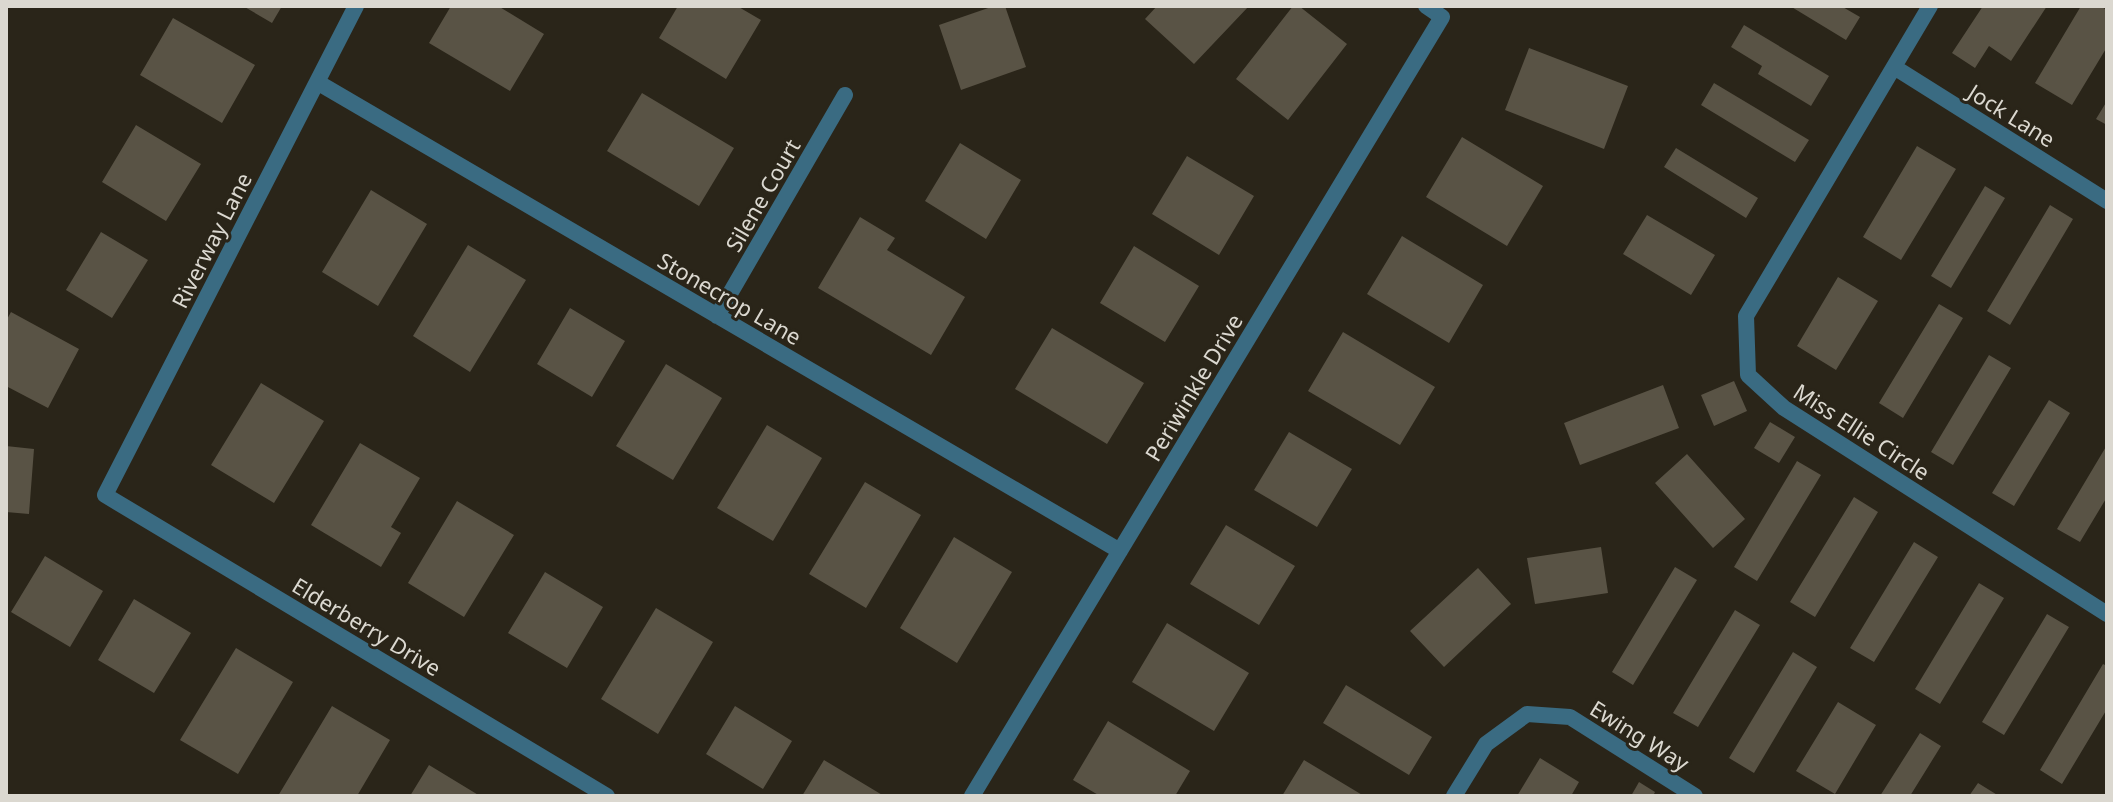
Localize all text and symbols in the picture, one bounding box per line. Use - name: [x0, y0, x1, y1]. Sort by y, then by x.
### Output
- street label: Jock Lane: [1961, 75, 2061, 153]
- street label: Silene Court: [718, 133, 806, 257]
- street label: Riverway Lane: [164, 167, 258, 313]
- street label: Stonecrop Lane: [653, 245, 807, 351]
- street label: Periwinkle Drive: [1137, 308, 1249, 466]
- street label: Miss Ellie Circle: [1788, 376, 1936, 486]
- street label: Elderberry Drive: [287, 570, 447, 682]
- street label: Ewing Way: [1585, 693, 1696, 778]

